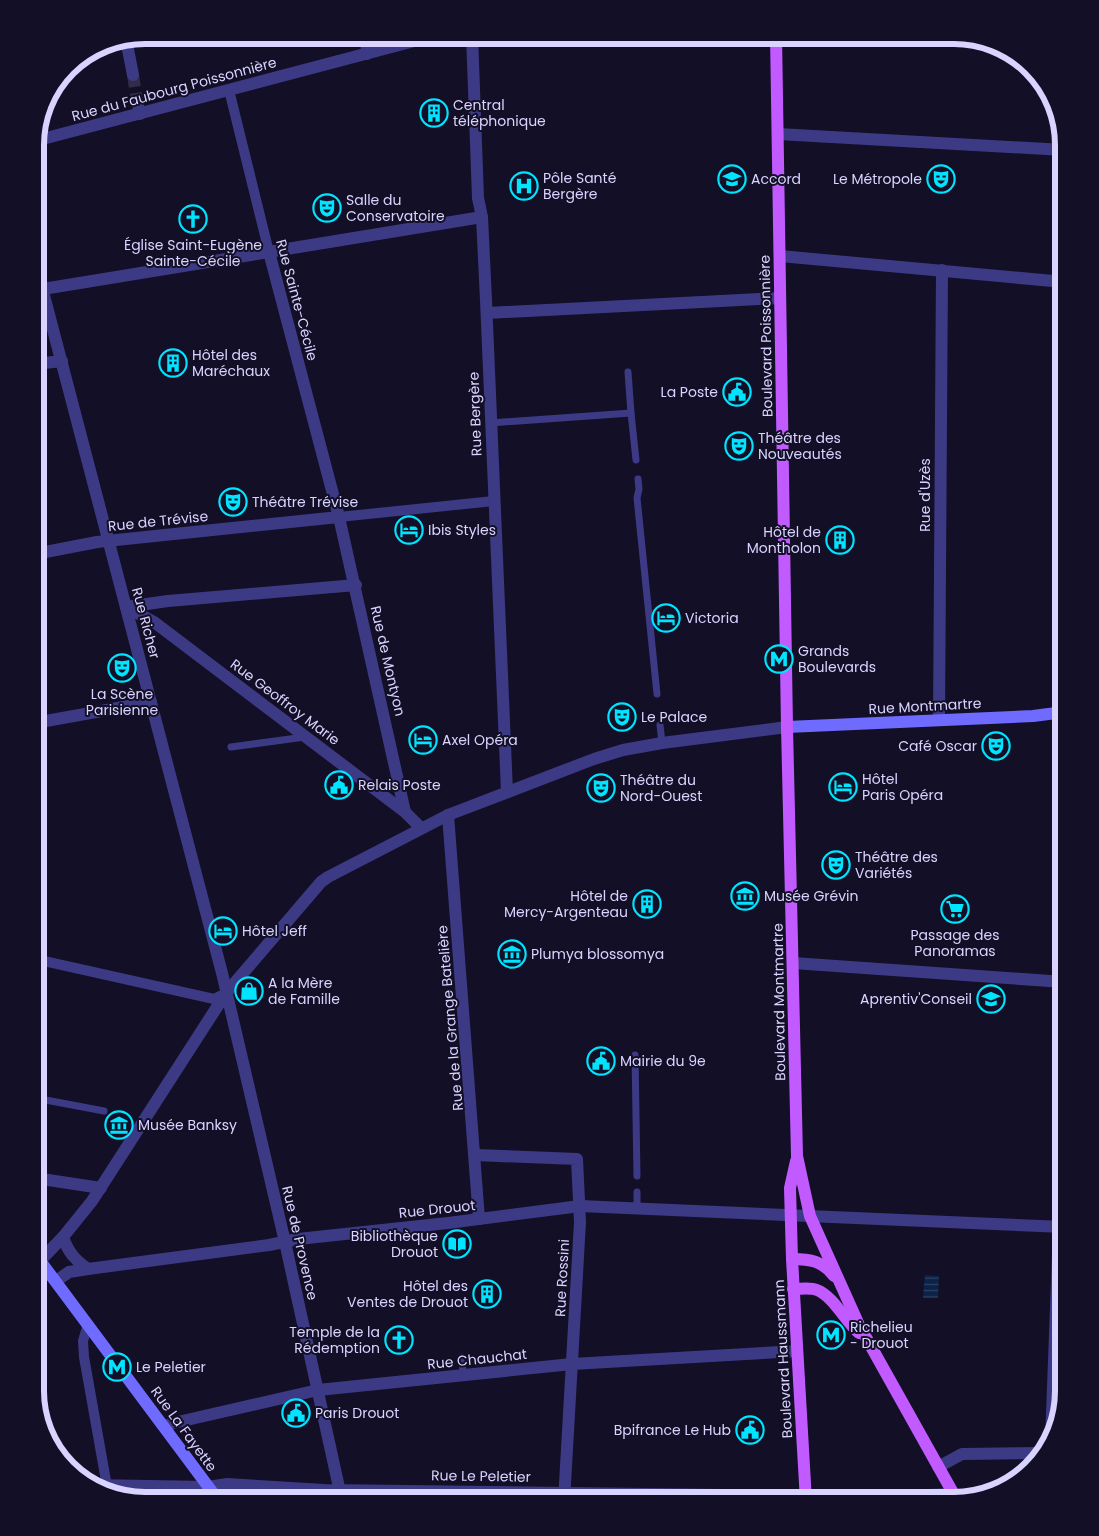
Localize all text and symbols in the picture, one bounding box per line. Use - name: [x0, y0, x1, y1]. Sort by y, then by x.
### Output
- street label: Rue du Faubourg Poissonnière: [69, 52, 279, 126]
- place label: Central téléphonique: [453, 95, 546, 131]
- building icon: Central téléphonique: [419, 98, 449, 128]
- school or university icon: Accord: [717, 164, 747, 194]
- theatre icon: Le Métropole: [926, 164, 956, 194]
- place label: Pôle Santé Bergère: [543, 168, 617, 204]
- place label: Accord: [751, 169, 801, 189]
- place label: Le Métropole: [833, 169, 922, 189]
- hospital icon: Pôle Santé Bergère: [509, 171, 539, 201]
- place label: Salle du Conservatoire: [346, 190, 445, 226]
- theatre icon: Salle du Conservatoire: [312, 193, 342, 223]
- church icon: Église Saint-Eugène Sainte-Cécile: [178, 204, 208, 234]
- place label: Église Saint-Eugène Sainte-Cécile: [124, 235, 262, 271]
- street label: Rue Sainte-Cécile: [271, 237, 323, 363]
- street label: Boulevard Poissonnière: [755, 254, 777, 417]
- place label: Hôtel des Maréchaux: [192, 345, 270, 381]
- building icon: Hôtel des Maréchaux: [158, 348, 188, 378]
- street label: Rue Bergère: [464, 371, 486, 457]
- public building icon: La Poste: [722, 377, 752, 407]
- place label: La Poste: [661, 382, 718, 402]
- place label: Théâtre des Nouveautés: [758, 428, 842, 464]
- theatre icon: Théâtre des Nouveautés: [724, 431, 754, 461]
- street label: Rue d'Uzès: [915, 458, 935, 532]
- theatre icon: Théâtre Trévise: [218, 487, 248, 517]
- place label: Théâtre Trévise: [252, 492, 358, 512]
- street label: Rue de Trévise: [107, 506, 209, 536]
- hotel icon: Ibis Styles: [394, 515, 424, 545]
- place label: Ibis Styles: [428, 520, 496, 540]
- place label: Hôtel de Montholon: [747, 522, 821, 558]
- building icon: Hôtel de Montholon: [825, 525, 855, 555]
- street label: Rue Richer: [127, 585, 165, 661]
- hotel icon: Victoria: [651, 603, 681, 633]
- street label: Rue de Montyon: [366, 604, 410, 718]
- place label: Victoria: [685, 608, 739, 628]
- place label: Grands Boulevards: [798, 641, 876, 677]
- metro station icon: Grands Boulevards: [764, 644, 794, 674]
- theatre icon: La Scène Parisienne: [107, 653, 137, 683]
- street label: Rue Geoffroy Marie: [226, 654, 344, 750]
- place label: La Scène Parisienne: [86, 684, 158, 720]
- street label: Rue Montmartre: [868, 693, 982, 719]
- theatre icon: Le Palace: [607, 702, 637, 732]
- place label: Le Palace: [641, 707, 707, 727]
- hotel icon: Axel Opéra: [408, 725, 438, 755]
- place label: Axel Opéra: [442, 730, 518, 750]
- theatre icon: Café Oscar: [981, 731, 1011, 761]
- place label: Café Oscar: [898, 736, 977, 756]
- place label: Hôtel Paris Opéra: [862, 769, 943, 805]
- public building icon: Relais Poste: [324, 770, 354, 800]
- place label: Théâtre du Nord-Ouest: [620, 770, 702, 806]
- hotel icon: Hôtel Paris Opéra: [828, 772, 858, 802]
- theatre icon: Théâtre du Nord-Ouest: [586, 773, 616, 803]
- place label: Relais Poste: [358, 775, 441, 795]
- place label: Théâtre des Variétés: [855, 847, 938, 883]
- theatre icon: Théâtre des Variétés: [821, 850, 851, 880]
- museum icon: Musée Grévin: [730, 881, 760, 911]
- place label: Hôtel de Mercy-Argenteau: [504, 886, 628, 922]
- place label: Musée Grévin: [764, 886, 858, 906]
- building icon: Hôtel de Mercy-Argenteau: [632, 889, 662, 919]
- supermarket icon: Passage des Panoramas: [940, 894, 970, 924]
- hotel icon: Hôtel Jeff: [208, 916, 238, 946]
- place label: Hôtel Jeff: [242, 921, 307, 941]
- street label: Boulevard Montmartre: [768, 923, 790, 1081]
- street label: Rue de la Grange Batelière: [432, 924, 468, 1112]
- place label: Passage des Panoramas: [911, 925, 999, 961]
- museum icon: Plumya blossomya: [497, 939, 527, 969]
- place label: Plumya blossomya: [531, 944, 664, 964]
- place label: A la Mère de Famille: [268, 973, 340, 1009]
- shop icon: A la Mère de Famille: [234, 976, 264, 1006]
- school or university icon: Aprentiv'Conseil: [976, 984, 1006, 1014]
- place label: Aprentiv'Conseil: [860, 989, 972, 1009]
- public building icon: Mairie du 9e: [586, 1046, 616, 1076]
- place label: Mairie du 9e: [620, 1051, 706, 1071]
- museum icon: Musée Banksy: [104, 1110, 134, 1140]
- place label: Musée Banksy: [138, 1115, 237, 1135]
- street label: Rue de Provence: [277, 1184, 323, 1302]
- street label: Rue Drouot: [398, 1195, 476, 1223]
- place label: Bibliothèque Drouot: [351, 1226, 438, 1262]
- library icon: Bibliothèque Drouot: [442, 1229, 472, 1259]
- street label: Rue Rossini: [550, 1239, 574, 1317]
- place label: Hôtel des Ventes de Drouot: [347, 1276, 468, 1312]
- building icon: Hôtel des Ventes de Drouot: [472, 1279, 502, 1309]
- street label: Boulevard Haussmann: [769, 1279, 797, 1439]
- place label: Richelieu - Drouot: [850, 1317, 913, 1353]
- metro station icon: Richelieu - Drouot: [816, 1320, 846, 1350]
- place label: Temple de la Rédemption: [289, 1322, 380, 1358]
- church icon: Temple de la Rédemption: [384, 1325, 414, 1355]
- street label: Rue Chauchat: [426, 1344, 528, 1374]
- metro station icon: Le Peletier: [102, 1352, 132, 1382]
- place label: Le Peletier: [136, 1357, 206, 1377]
- street label: Rue La Fayette: [146, 1382, 222, 1476]
- public building icon: Paris Drouot: [281, 1398, 311, 1428]
- place label: Paris Drouot: [315, 1403, 399, 1423]
- public building icon: Bpifrance Le Hub: [735, 1415, 765, 1445]
- place label: Bpifrance Le Hub: [614, 1420, 731, 1440]
- street label: Rue Le Peletier: [431, 1465, 531, 1487]

